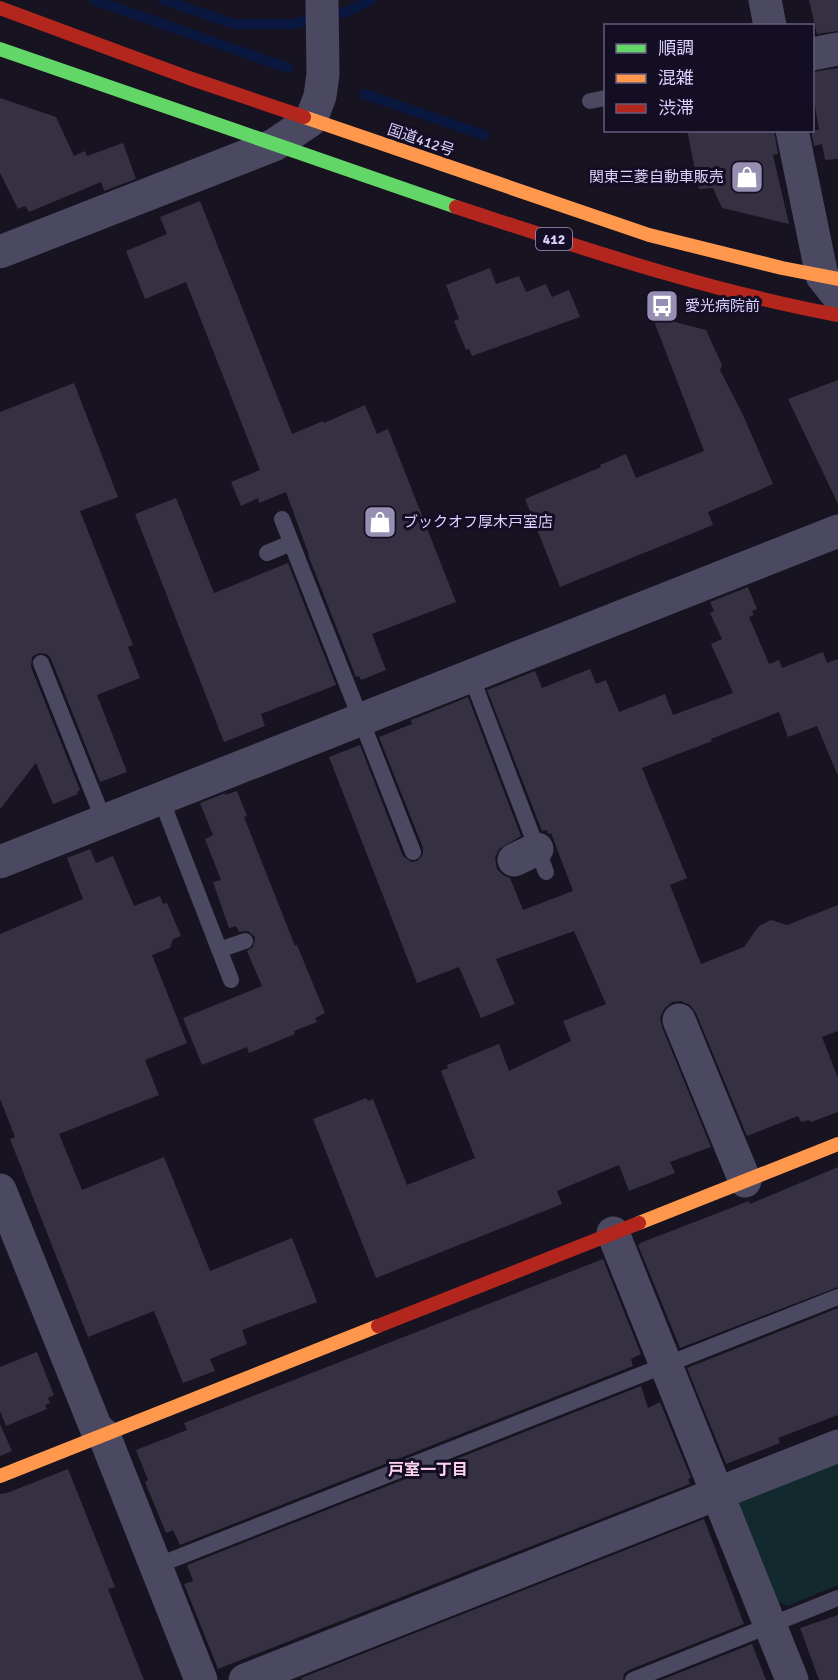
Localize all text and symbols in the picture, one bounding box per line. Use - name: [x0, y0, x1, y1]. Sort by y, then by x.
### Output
- legend: [604, 24, 814, 132]
- text: 順調: [658, 37, 694, 59]
- text: 混雑: [658, 67, 694, 89]
- text: 渋滞: [658, 97, 694, 119]
- street label: 国道412号: [385, 120, 457, 160]
- shop icon: 関東三菱自動車販売: [729, 159, 765, 195]
- place label: 関東三菱自動車販売: [589, 168, 724, 186]
- road number: 412: [536, 228, 572, 250]
- bus stop icon: 愛光病院前: [644, 288, 680, 324]
- place label: 愛光病院前: [685, 297, 760, 315]
- shop icon: ブックオフ厚木戸室店: [362, 504, 398, 540]
- place label: ブックオフ厚木戸室店: [403, 513, 553, 531]
- district label: 戸室一丁目: [388, 1460, 468, 1480]

